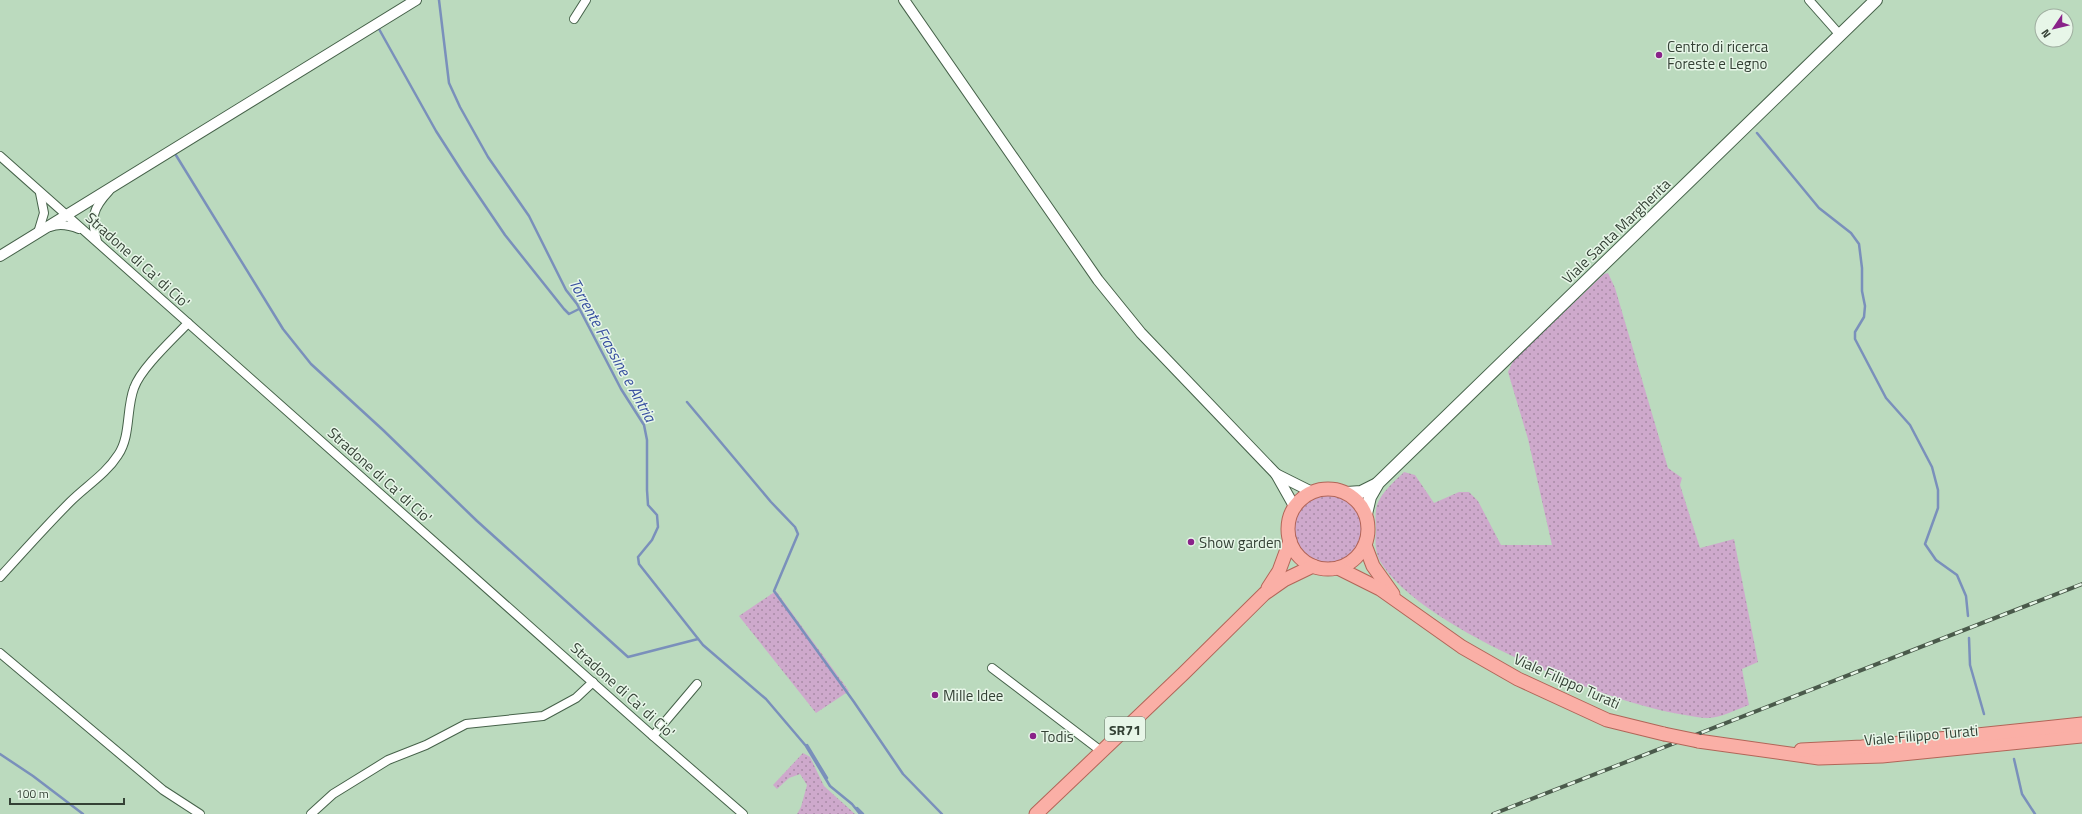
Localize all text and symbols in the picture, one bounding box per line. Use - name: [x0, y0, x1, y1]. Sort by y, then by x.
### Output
- north arrow: [2034, 8, 2074, 48]
- text: N: [2037, 26, 2055, 41]
- place label: Centro di ricerca Foreste e Legno: [1667, 35, 1769, 75]
- marker: Centro di ricerca Foreste e Legno: [1654, 50, 1664, 60]
- street label: Viale Santa Margherita: [1556, 173, 1676, 289]
- street label: Stradone di Ca' di Cio': [80, 207, 196, 313]
- water label: Torrente Frassine e Antria: [564, 274, 663, 427]
- street label: Stradone di Ca' di Cio': [322, 422, 438, 528]
- place label: Show garden: [1199, 531, 1282, 554]
- marker: Show garden: [1186, 537, 1196, 547]
- street label: Stradone di Ca' di Cio': [565, 637, 681, 743]
- street label: Viale Filippo Turati: [1510, 647, 1624, 715]
- place label: Mille Idee: [943, 684, 1003, 707]
- marker: Mille Idee: [930, 690, 940, 700]
- road number: SR71: [1105, 717, 1145, 741]
- street label: Viale Filippo Turati: [1863, 719, 1979, 751]
- place label: Todis: [1041, 725, 1074, 748]
- marker: Todis: [1028, 731, 1038, 741]
- scale bar: [10, 780, 124, 806]
- text: 100 m: [16, 784, 49, 803]

